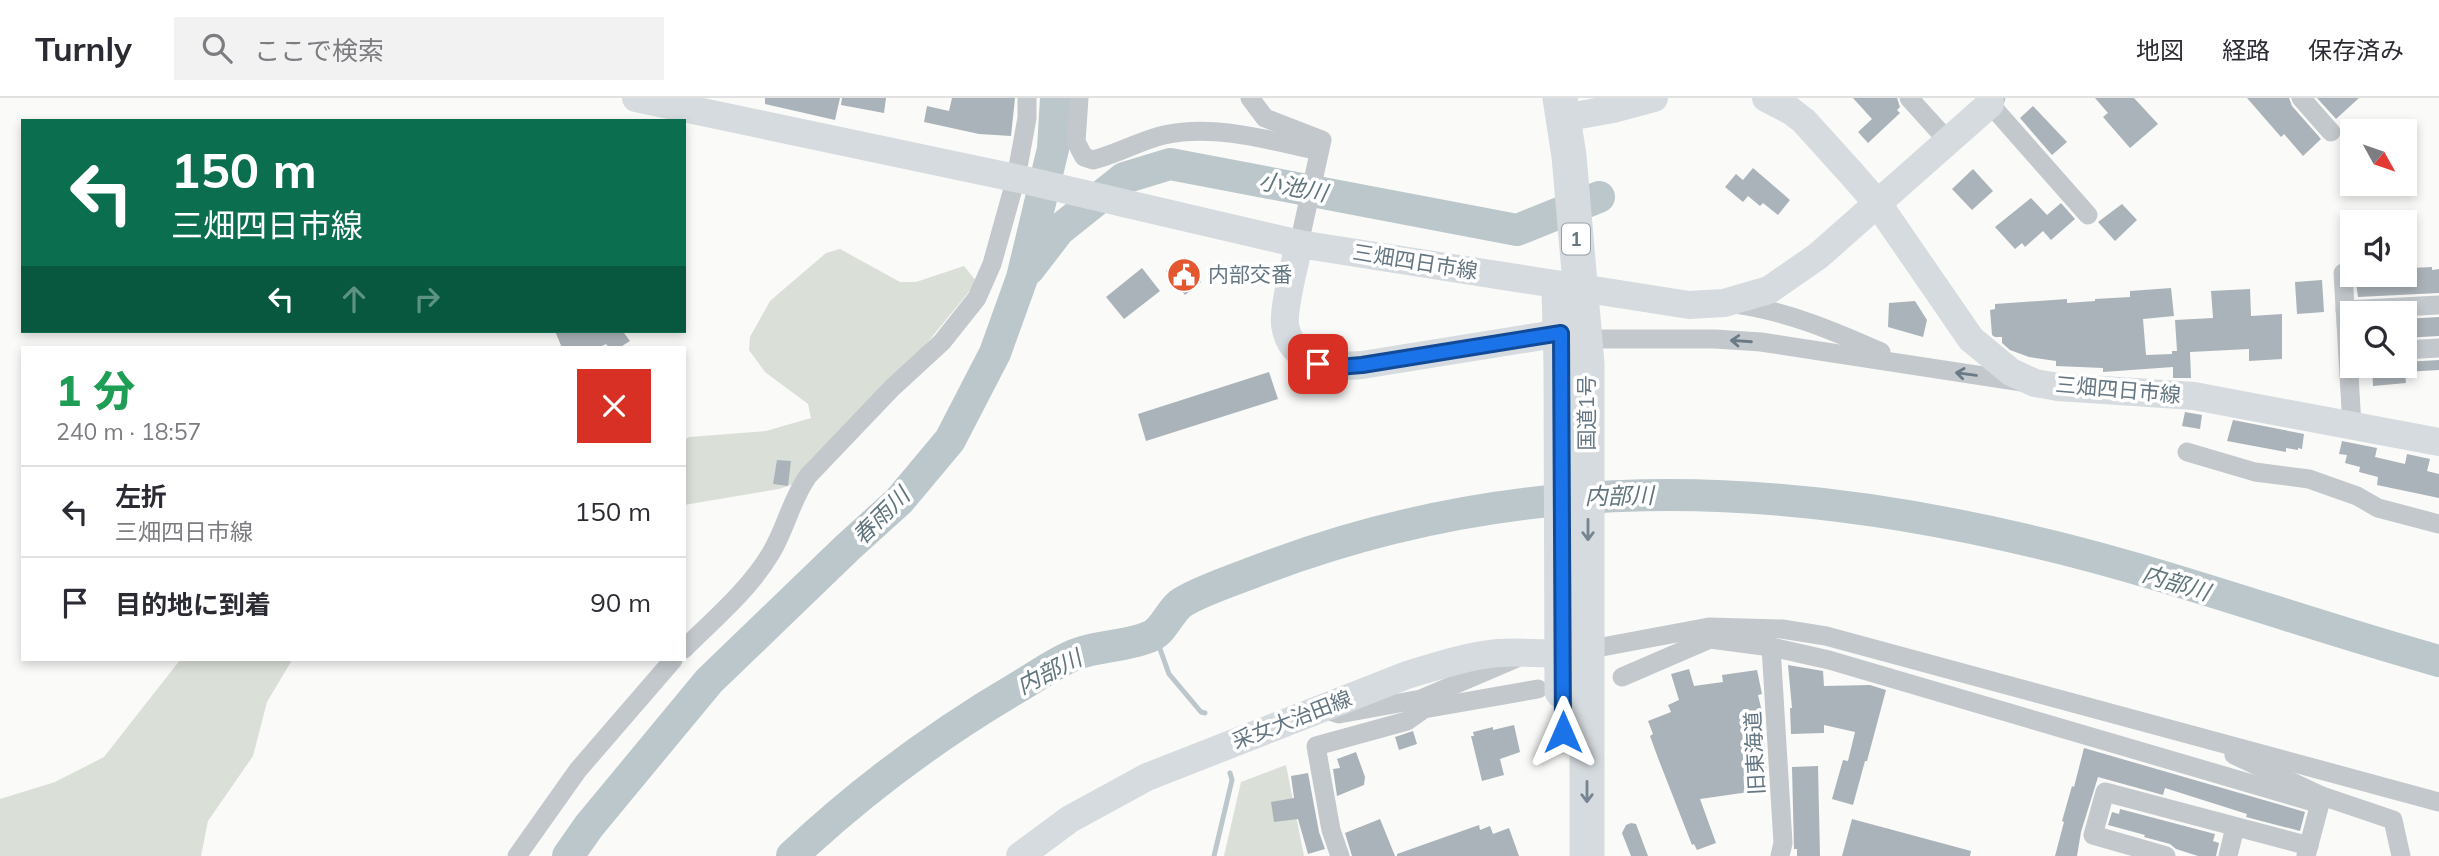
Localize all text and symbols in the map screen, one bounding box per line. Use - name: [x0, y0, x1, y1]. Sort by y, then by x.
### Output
- search box: [174, 17, 664, 80]
- text: Turnly: [35, 28, 132, 69]
- icon: search: [198, 29, 236, 67]
- text: ここで検索: [254, 34, 384, 67]
- text: 地図: [2136, 35, 2184, 65]
- text: 経路: [2222, 35, 2270, 65]
- text: 保存済み: [2308, 35, 2404, 65]
- north arrow: [2340, 119, 2417, 196]
- map controls: [2340, 119, 2417, 378]
- text: 150 m: [171, 139, 317, 200]
- icon: left: [56, 147, 147, 238]
- water label: 小池川: [1256, 166, 1333, 208]
- text: 三畑四日市線: [171, 205, 363, 245]
- button: sound: [2340, 210, 2417, 287]
- road number: 1: [1562, 223, 1590, 254]
- street label: 三畑四日市線: [1351, 238, 1479, 284]
- public building icon: 内部交番: [1165, 256, 1203, 294]
- place label: 内部交番: [1208, 261, 1292, 287]
- icon: left: [262, 280, 300, 318]
- icon: ahead: [335, 280, 373, 318]
- icon: right: [408, 280, 446, 318]
- button: search: [2340, 301, 2417, 378]
- pin: [1288, 334, 1348, 394]
- one-way arrow: [1730, 334, 1753, 347]
- icon: arrive: [1299, 345, 1337, 383]
- text: 1 分: [56, 364, 135, 417]
- one-way arrow: [1955, 367, 1978, 380]
- button: close: [577, 369, 651, 443]
- street label: 三畑四日市線: [2054, 371, 2182, 407]
- street label: 国道1号: [1573, 375, 1599, 451]
- text: 240 m · 18:57: [56, 417, 201, 446]
- water label: 春雨川: [846, 479, 917, 550]
- text: 左折: [115, 480, 167, 513]
- water label: 内部川: [1584, 480, 1657, 511]
- icon: left: [56, 493, 94, 531]
- text: 150 m: [575, 495, 651, 528]
- text: 三畑四日市線: [115, 517, 253, 546]
- one-way arrow: [1581, 519, 1595, 542]
- water label: 内部川: [2139, 559, 2216, 607]
- icon: arrive: [56, 584, 94, 622]
- text: 90 m: [590, 586, 651, 619]
- text: 目的地に到着: [115, 588, 271, 621]
- water label: 内部川: [1011, 642, 1089, 700]
- street label: 采女大治田線: [1228, 684, 1355, 754]
- position arrow: [1526, 695, 1600, 769]
- street label: 旧東海道: [1739, 710, 1769, 796]
- one-way arrow: [1580, 780, 1594, 803]

